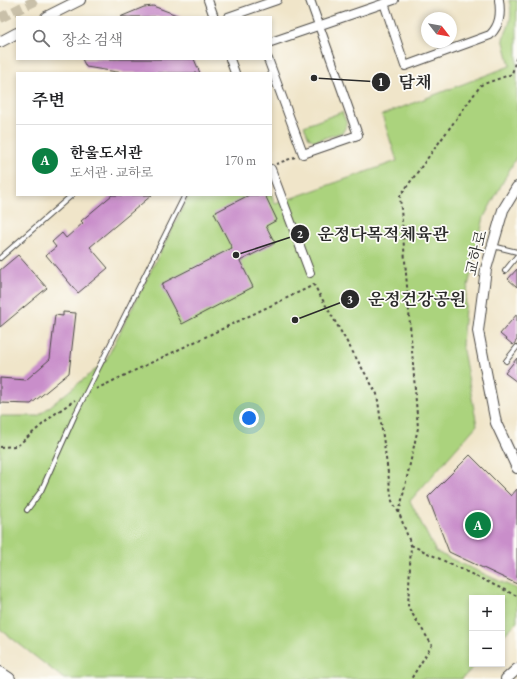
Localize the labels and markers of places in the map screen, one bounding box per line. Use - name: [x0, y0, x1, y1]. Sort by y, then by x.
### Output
- callout: 담채: [371, 68, 440, 97]
- callout: 운정다목적체육관: [290, 219, 457, 248]
- callout: 운정건강공원: [340, 284, 474, 313]
- pin: A: [465, 510, 491, 540]

